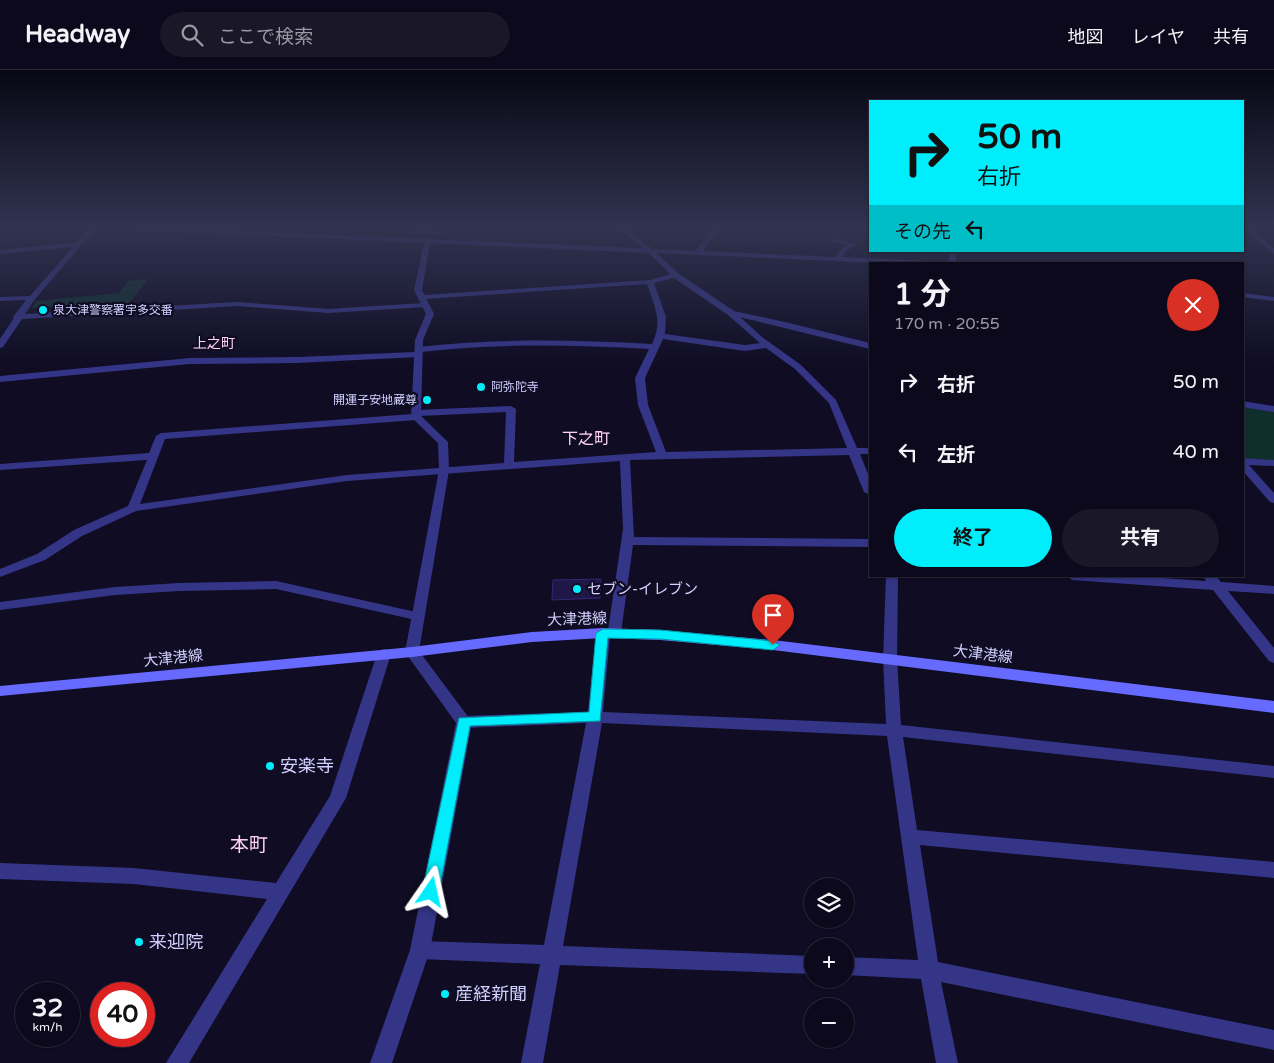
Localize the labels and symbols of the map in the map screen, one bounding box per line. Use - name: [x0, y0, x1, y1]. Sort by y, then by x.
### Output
- place label: 泉大津警察署宇多交番: [53, 303, 173, 317]
- marker: 泉大津警察署宇多交番: [37, 304, 49, 316]
- district label: 上之町: [193, 335, 235, 352]
- place label: 阿弥陀寺: [491, 380, 539, 394]
- marker: 阿弥陀寺: [475, 381, 487, 393]
- place label: 開運子安地蔵尊: [333, 393, 417, 407]
- marker: 開運子安地蔵尊: [421, 394, 433, 406]
- district label: 下之町: [562, 429, 610, 449]
- place label: セブン-イレブン: [587, 580, 698, 598]
- marker: セブン-イレブン: [571, 583, 583, 595]
- pin: [752, 594, 794, 645]
- street label: 大津港線: [547, 609, 607, 629]
- street label: 大津港線: [952, 641, 1014, 667]
- street label: 大津港線: [142, 646, 204, 670]
- place label: 安楽寺: [280, 755, 334, 777]
- marker: 安楽寺: [264, 760, 276, 772]
- district label: 本町: [230, 834, 268, 856]
- position arrow: [404, 865, 456, 917]
- place label: 来迎院: [149, 931, 203, 953]
- marker: 来迎院: [133, 936, 145, 948]
- speed limit sign: 40: [90, 982, 155, 1047]
- place label: 産経新聞: [455, 983, 527, 1005]
- marker: 産経新聞: [439, 988, 451, 1000]

